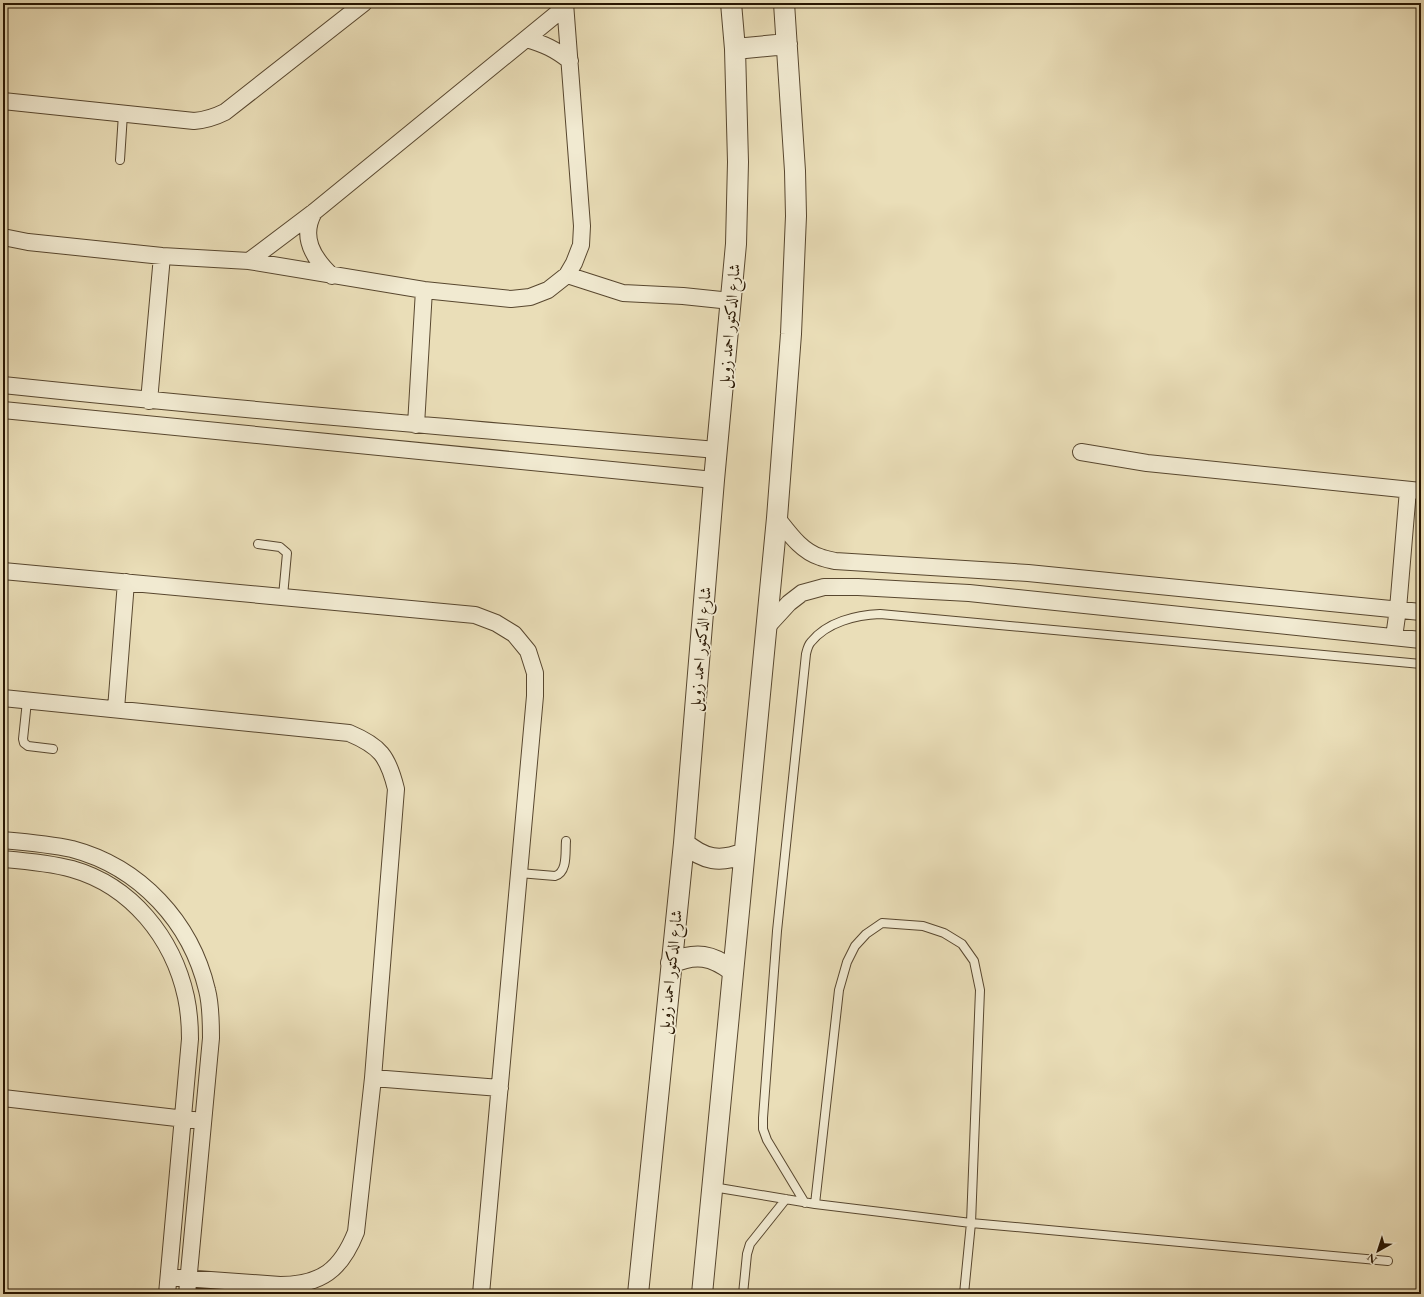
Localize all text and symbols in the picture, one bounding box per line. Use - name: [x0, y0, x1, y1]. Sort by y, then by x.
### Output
- street label: شارع الدكتور احمد زويل: [713, 263, 748, 389]
- street label: شارع الدكتور احمد زويل: [684, 586, 719, 712]
- street label: شارع الدكتور احمد زويل: [653, 909, 690, 1036]
- north arrow: [1358, 1231, 1398, 1271]
- text: N: [1364, 1250, 1380, 1267]

